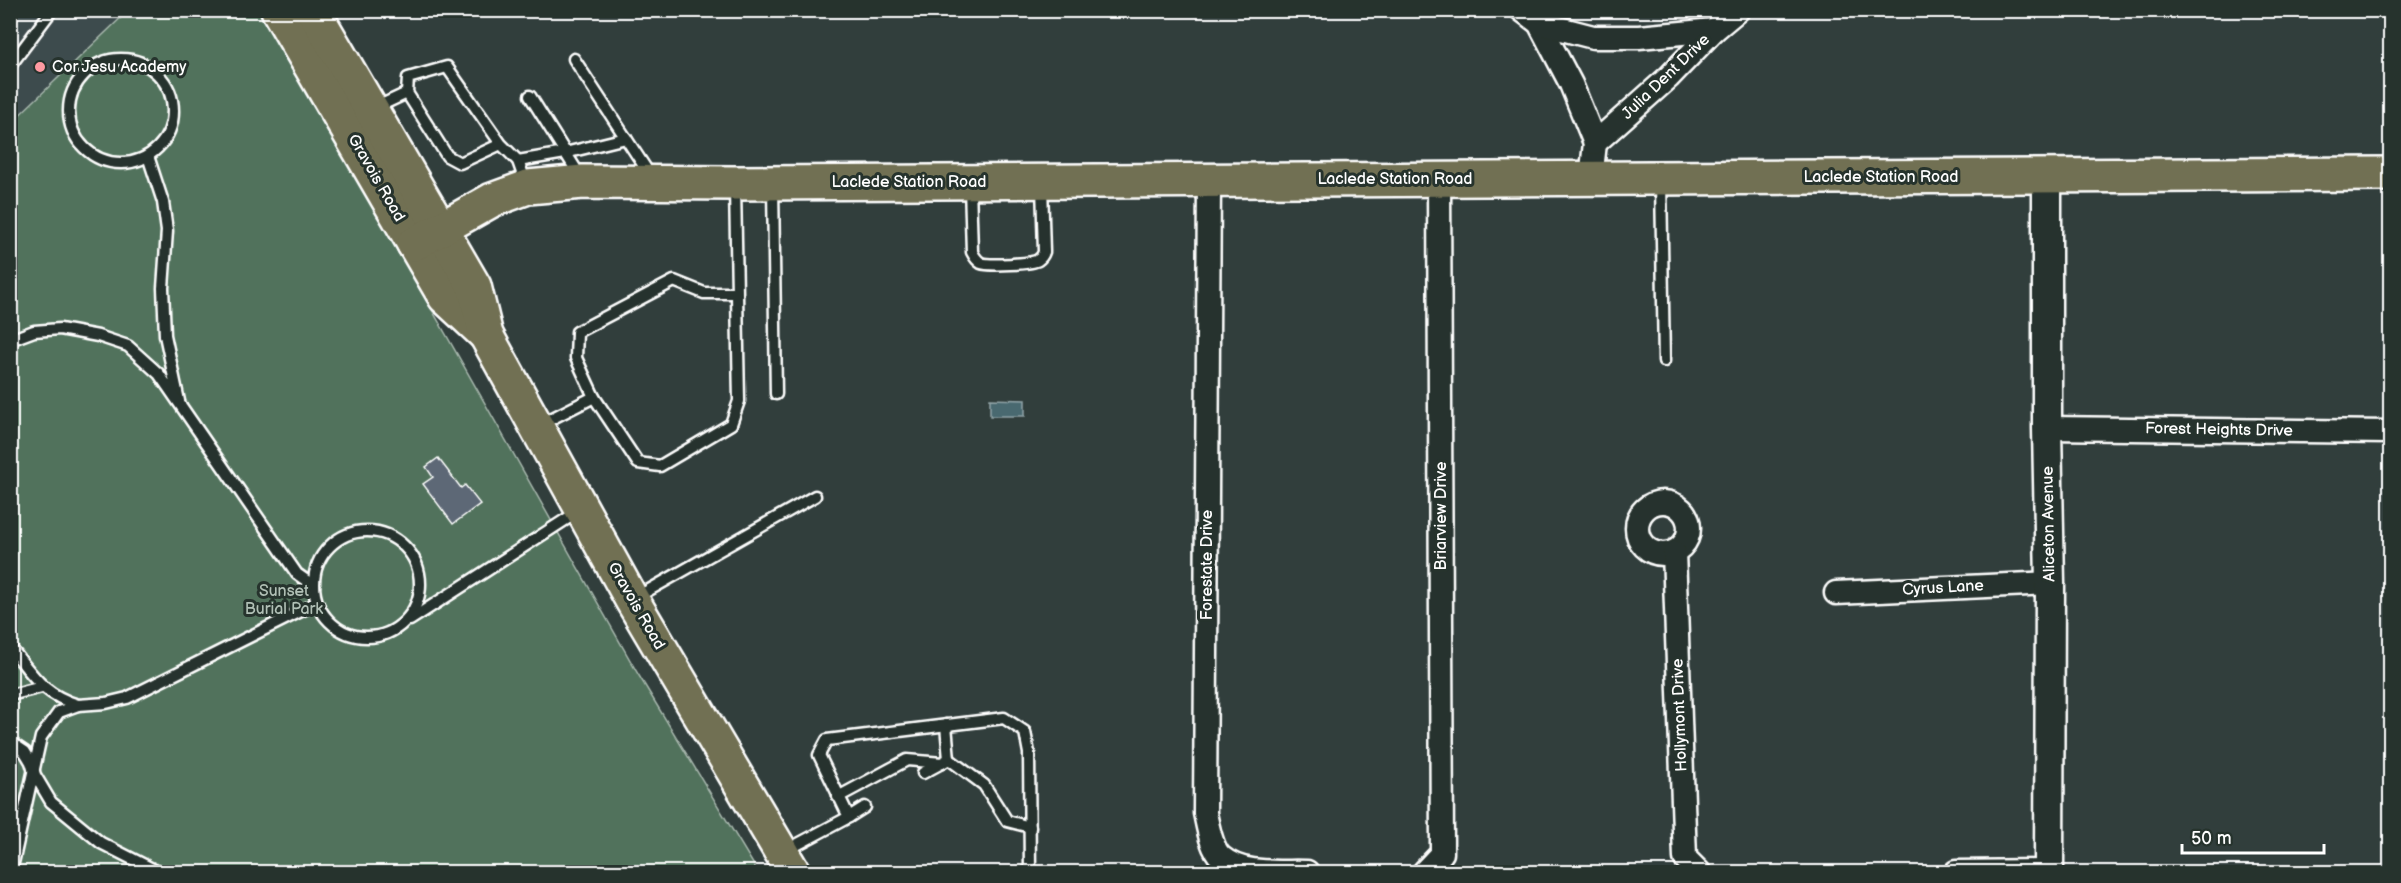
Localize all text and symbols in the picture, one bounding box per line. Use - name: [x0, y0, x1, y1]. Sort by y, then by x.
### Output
- street label: Julia Dent Drive: [1618, 30, 1714, 124]
- place label: Cor Jesu Academy: [52, 58, 187, 77]
- marker: Cor Jesu Academy: [33, 60, 47, 74]
- street label: Gravois Road: [343, 131, 409, 225]
- street label: Laclede Station Road: [1804, 168, 1958, 187]
- street label: Laclede Station Road: [1318, 170, 1472, 189]
- street label: Laclede Station Road: [832, 173, 986, 192]
- street label: Forest Heights Drive: [2145, 419, 2294, 441]
- street label: Briarview Drive: [1432, 461, 1451, 570]
- street label: Aliceton Avenue: [2038, 466, 2060, 582]
- street label: Forestate Drive: [1198, 509, 1217, 620]
- street label: Gravois Road: [603, 559, 669, 653]
- street label: Cyrus Lane: [1902, 576, 1985, 600]
- park label: Sunset Burial Park: [245, 582, 323, 619]
- street label: Hollymont Drive: [1669, 658, 1691, 772]
- scale bar: [2182, 817, 2324, 855]
- text: 50 m: [2191, 828, 2232, 849]

